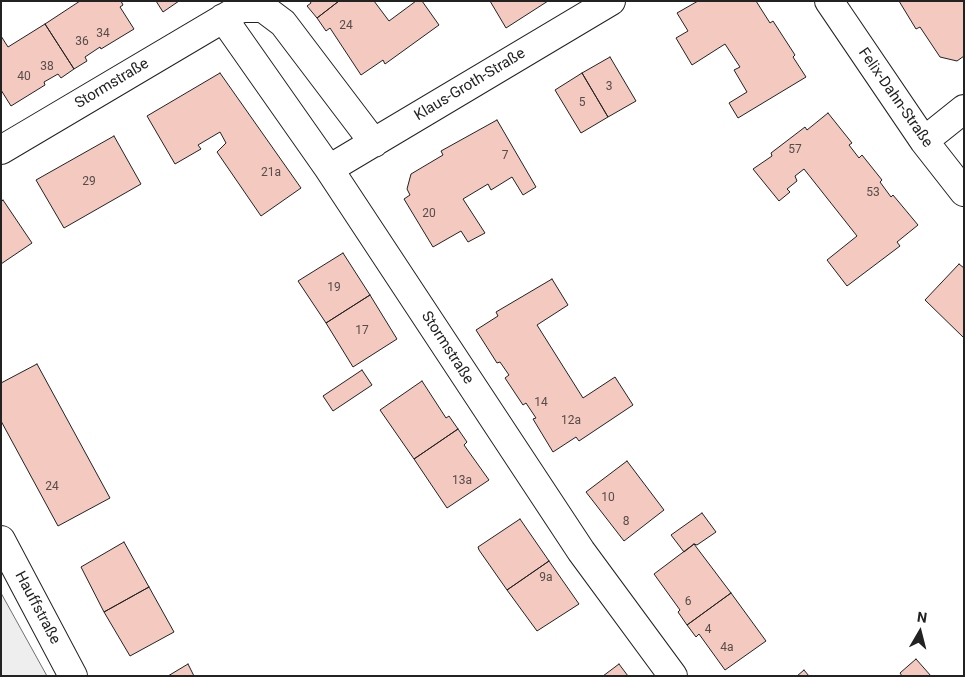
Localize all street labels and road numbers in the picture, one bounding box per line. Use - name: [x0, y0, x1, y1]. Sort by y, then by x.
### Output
- street label: Klaus-Groth-Straße: [411, 45, 529, 125]
- street label: Felix-Dahn-Straße: [854, 45, 936, 151]
- street label: Stormstraße: [72, 55, 152, 113]
- street label: Stormstraße: [417, 308, 477, 388]
- street label: Hauffstraße: [10, 568, 64, 648]

